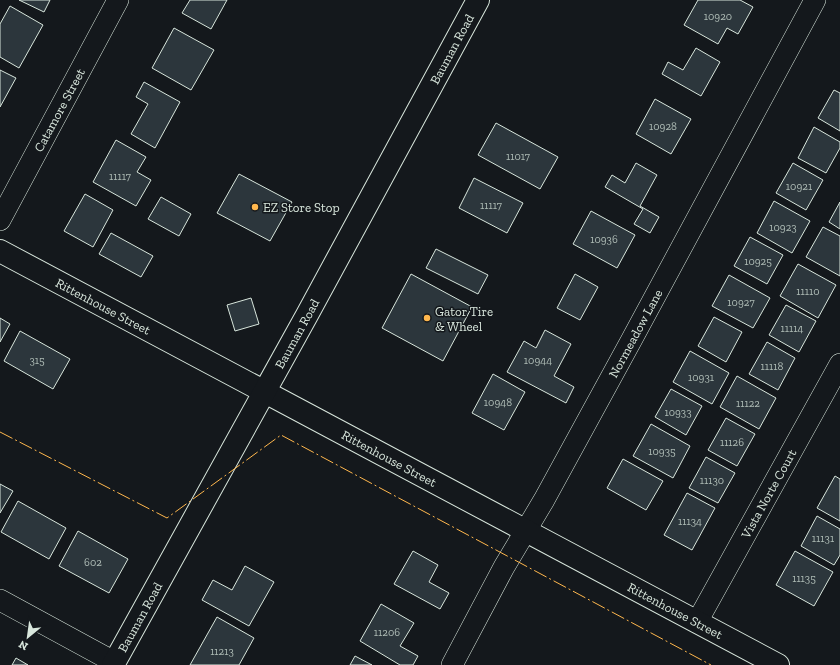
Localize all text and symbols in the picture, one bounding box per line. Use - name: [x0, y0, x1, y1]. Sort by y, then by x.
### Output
- house number: 10920: [704, 10, 732, 23]
- street label: Bauman Road: [427, 12, 477, 87]
- street label: Catamore Street: [31, 66, 88, 154]
- house number: 10928: [649, 120, 677, 133]
- house number: 11017: [506, 150, 530, 163]
- house number: 11117: [109, 170, 131, 183]
- house number: 10921: [786, 180, 813, 193]
- house number: 11117: [480, 199, 502, 212]
- place label: EZ Store Stop: [263, 200, 340, 215]
- marker: EZ Store Stop: [250, 202, 260, 212]
- house number: 10923: [769, 221, 797, 234]
- house number: 10936: [590, 233, 618, 246]
- house number: 10925: [744, 255, 772, 268]
- street label: Rittenhouse Street: [53, 275, 153, 338]
- house number: 11110: [796, 285, 820, 298]
- street label: Normeadow Lane: [605, 287, 666, 380]
- street label: Bauman Road: [272, 296, 322, 371]
- house number: 10927: [727, 296, 755, 309]
- place label: Gator Tire & Wheel: [435, 304, 493, 334]
- marker: Gator Tire & Wheel: [422, 313, 432, 323]
- house number: 11114: [781, 322, 804, 335]
- house number: 315: [29, 354, 45, 367]
- house number: 10944: [524, 354, 552, 367]
- house number: 11118: [761, 360, 784, 373]
- house number: 10931: [688, 371, 715, 384]
- house number: 10948: [484, 396, 512, 409]
- house number: 11122: [736, 397, 760, 410]
- house number: 10933: [664, 406, 692, 419]
- street label: Rittenhouse Street: [339, 427, 439, 490]
- house number: 11126: [720, 436, 744, 449]
- house number: 10935: [648, 445, 676, 458]
- street label: Vista Norte Court: [738, 446, 799, 542]
- house number: 11130: [700, 474, 724, 487]
- house number: 11134: [678, 515, 702, 528]
- house number: 11131: [812, 532, 835, 545]
- house number: 602: [84, 556, 102, 569]
- house number: 11135: [792, 572, 816, 585]
- street label: Rittenhouse Street: [625, 579, 725, 642]
- street label: Bauman Road: [115, 580, 165, 655]
- north arrow: [8, 617, 48, 657]
- house number: 11206: [374, 626, 400, 639]
- text: N: [16, 637, 30, 653]
- house number: 11213: [210, 645, 234, 658]

